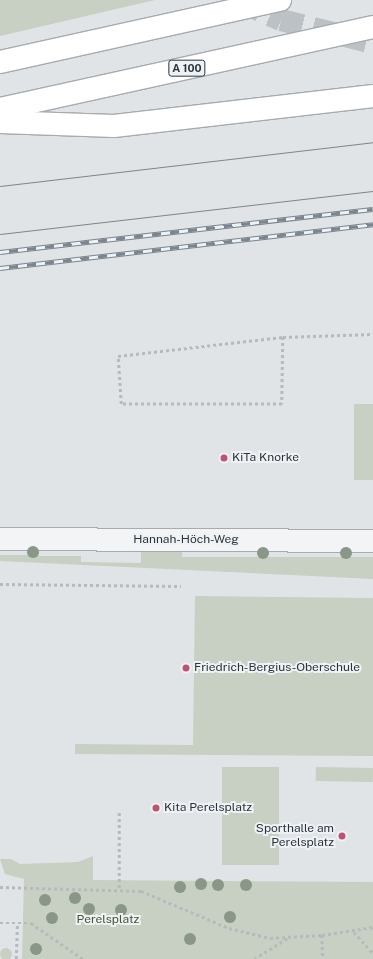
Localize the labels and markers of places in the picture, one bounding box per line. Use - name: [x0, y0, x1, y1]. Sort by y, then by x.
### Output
- place label: KiTa Knorke: [232, 451, 299, 465]
- marker: KiTa Knorke: [219, 453, 229, 463]
- place label: Friedrich-Bergius-Oberschule: [194, 661, 360, 675]
- marker: Friedrich-Bergius-Oberschule: [181, 663, 191, 673]
- place label: Kita Perelsplatz: [164, 801, 252, 815]
- marker: Kita Perelsplatz: [151, 803, 161, 813]
- place label: Sporthalle am Perelsplatz: [256, 822, 334, 850]
- marker: Sporthalle am Perelsplatz: [337, 831, 347, 841]

